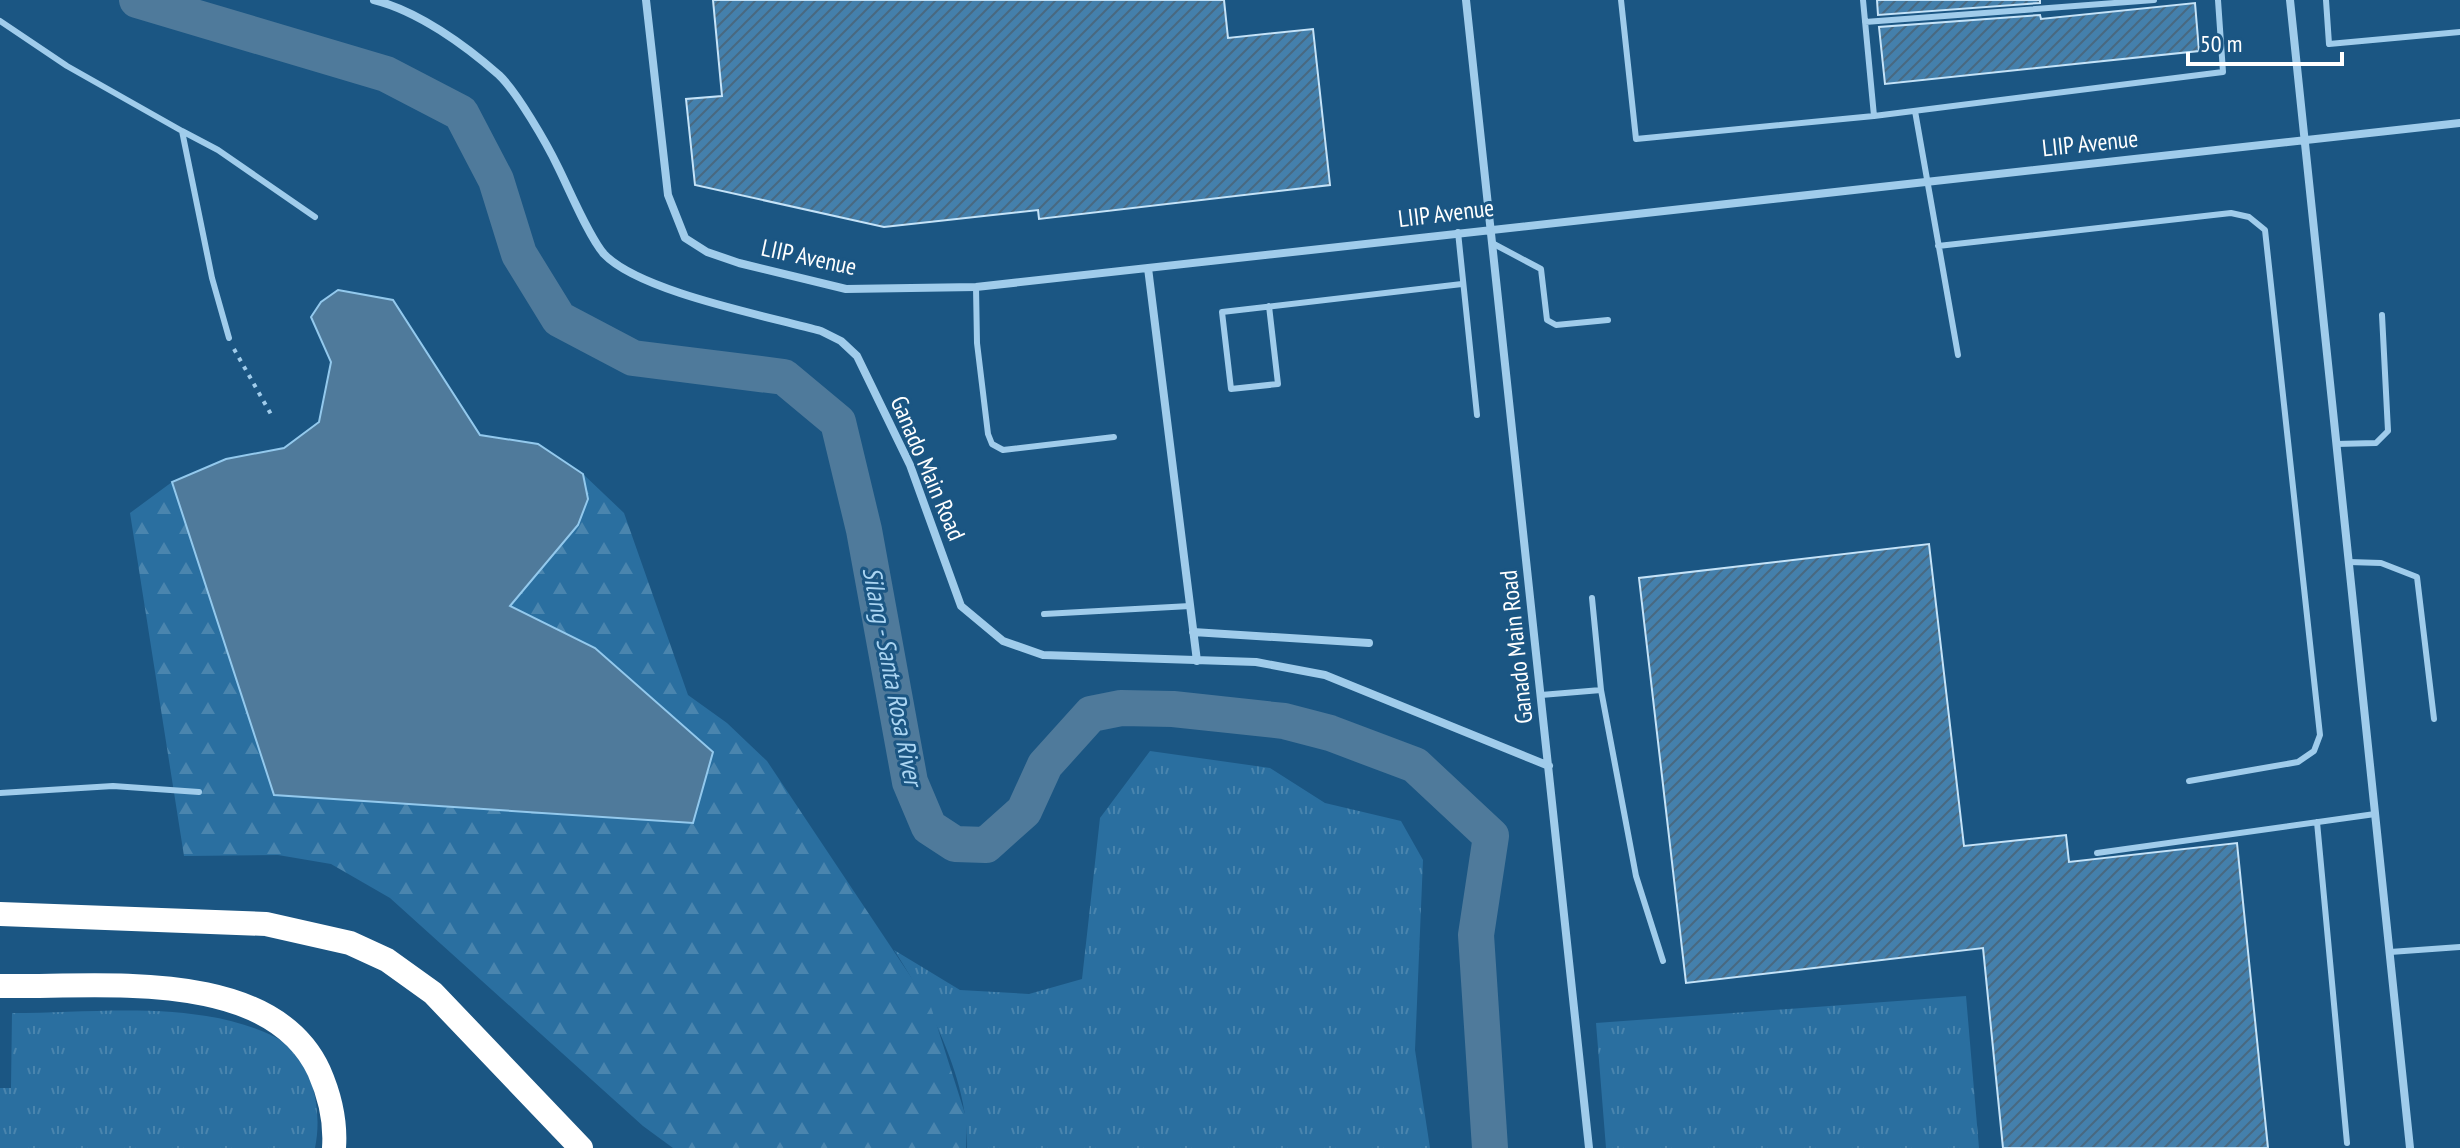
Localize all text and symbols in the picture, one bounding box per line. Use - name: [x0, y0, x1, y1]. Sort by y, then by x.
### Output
- scale bar: [2188, 16, 2342, 66]
- text: 50 m: [2200, 28, 2242, 59]
- street label: LIIP Avenue: [2040, 123, 2140, 163]
- street label: LIIP Avenue: [1396, 192, 1496, 234]
- street label: LIIP Avenue: [759, 232, 859, 282]
- street label: Ganado Main Road: [884, 391, 972, 545]
- water label: Silang - Santa Rosa River: [856, 564, 931, 792]
- street label: Ganado Main Road: [1493, 569, 1539, 725]

